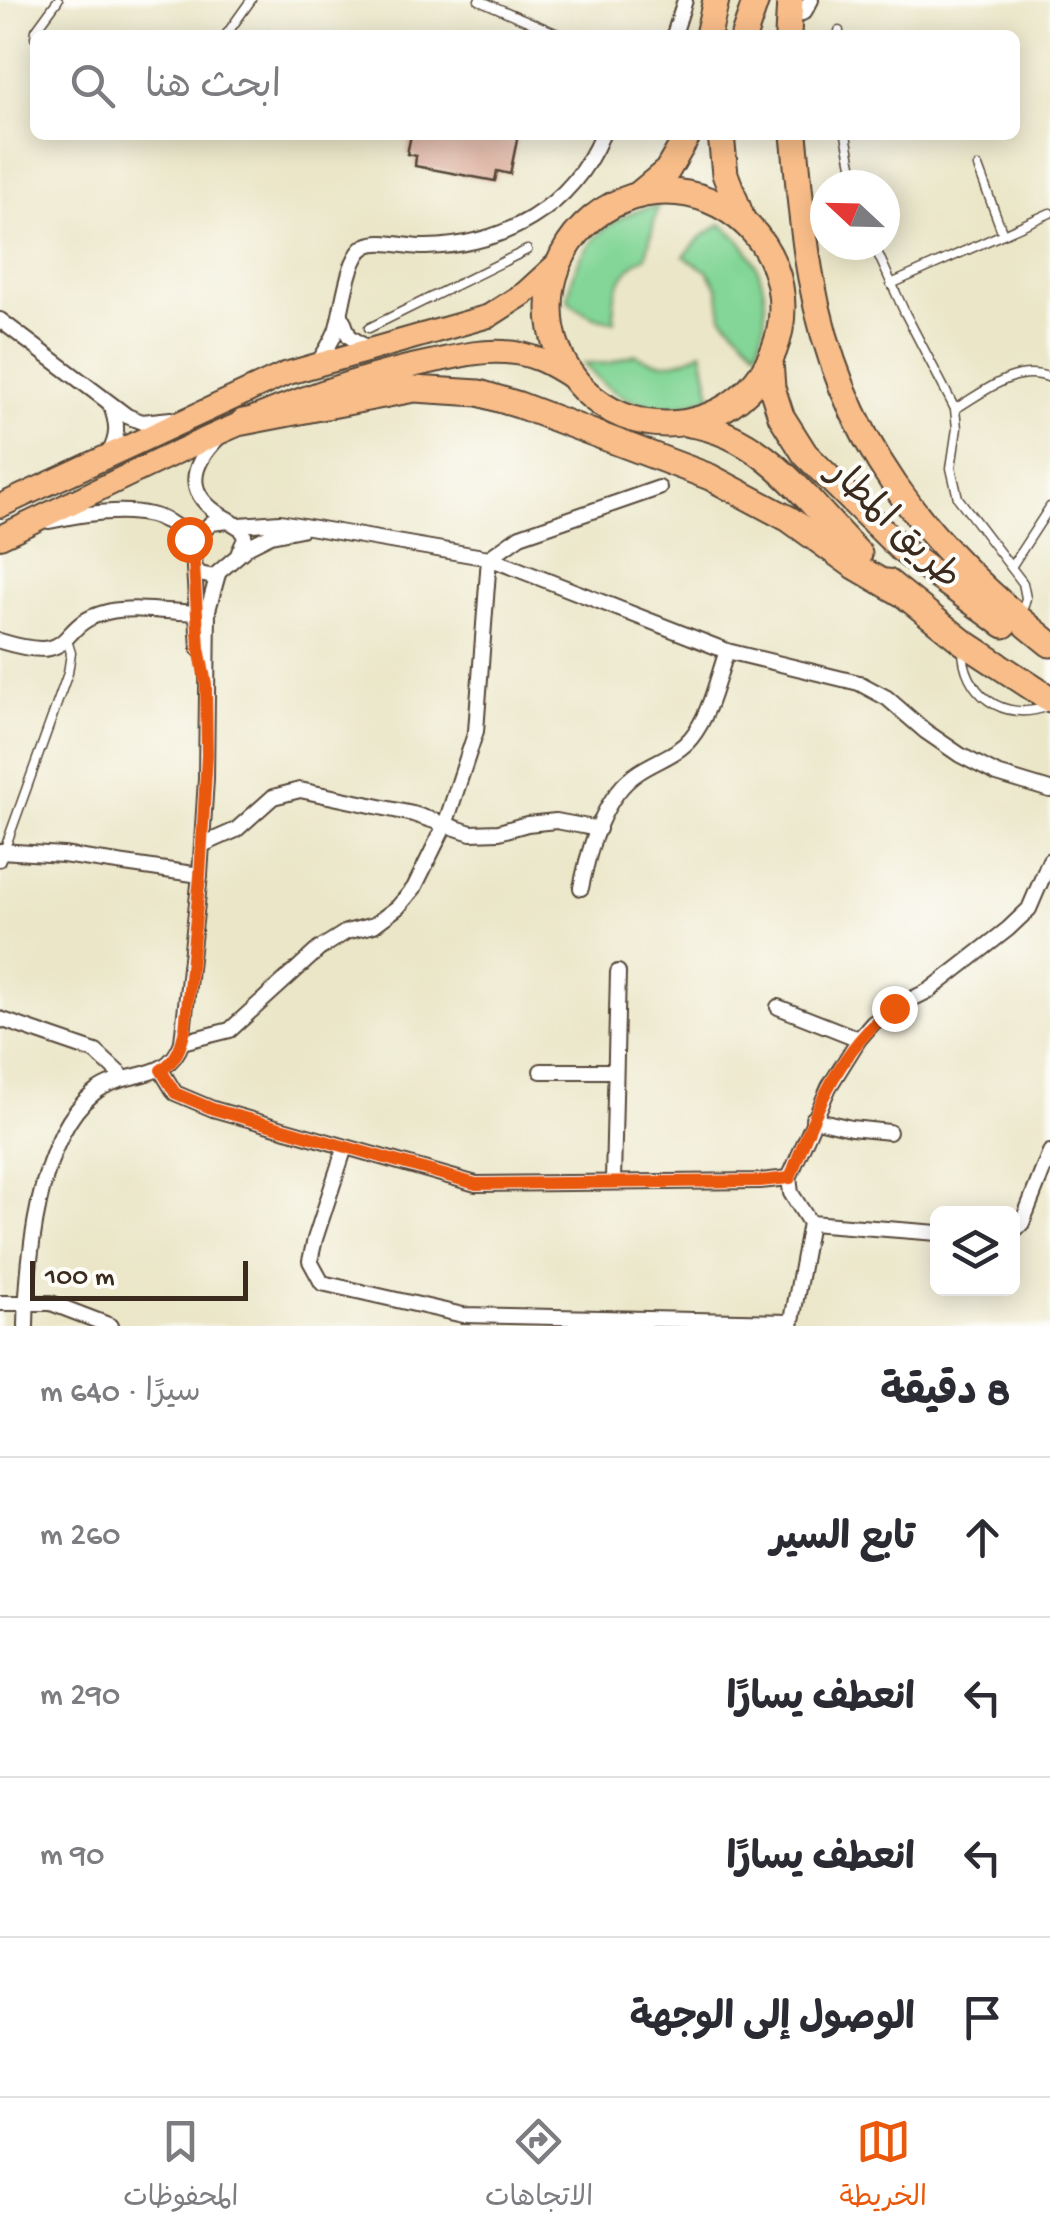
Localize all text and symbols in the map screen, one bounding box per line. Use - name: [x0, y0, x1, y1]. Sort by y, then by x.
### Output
- search box: [30, 30, 1020, 140]
- icon: search: [65, 58, 120, 113]
- text: ابحث هنا: [145, 67, 281, 111]
- north arrow: [810, 170, 900, 260]
- street label: طريق المطار: [814, 450, 969, 601]
- route start: [167, 517, 213, 563]
- route end: [872, 986, 918, 1032]
- map controls: [930, 1206, 1020, 1296]
- button: layers: [930, 1206, 1020, 1296]
- scale bar: [30, 1256, 248, 1300]
- text: 100 m: [45, 1262, 115, 1295]
- text: 8 دقيقة: [880, 1371, 1010, 1420]
- text: سيرًا · 640 m: [40, 1375, 201, 1413]
- icon: ahead: [955, 1510, 1010, 1565]
- text: 260 m: [40, 1518, 120, 1556]
- text: تابع السير: [771, 1519, 915, 1563]
- icon: left: [955, 1670, 1010, 1725]
- text: 290 m: [40, 1678, 120, 1716]
- text: انعطف يسارًا: [726, 1679, 915, 1723]
- icon: left: [955, 1830, 1010, 1885]
- text: 90 m: [40, 1838, 105, 1876]
- text: انعطف يسارًا: [726, 1839, 915, 1883]
- icon: arrive: [955, 1990, 1010, 2045]
- text: الوصول إلى الوجهة: [630, 1999, 915, 2043]
- tab: المحفوظات: [123, 2114, 239, 2220]
- tab: الاتجاهات: [485, 2114, 593, 2220]
- tab: الخريطة: [839, 2114, 927, 2220]

